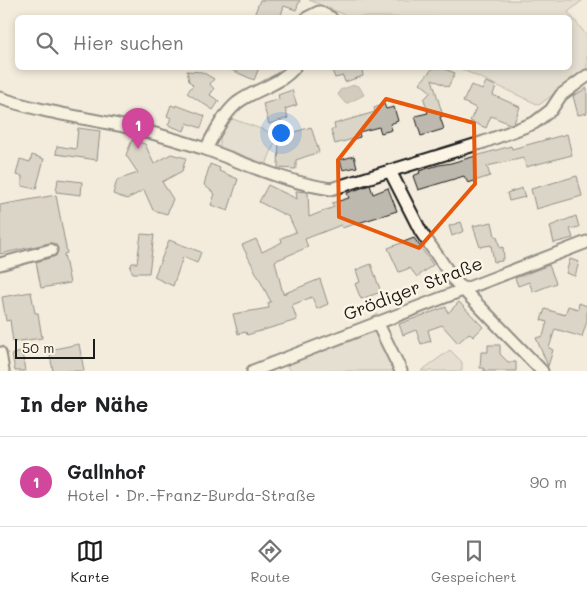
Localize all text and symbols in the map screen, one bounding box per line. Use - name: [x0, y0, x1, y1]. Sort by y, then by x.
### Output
- search box: [15, 15, 572, 70]
- icon: search: [33, 29, 61, 57]
- text: Hier suchen: [73, 30, 184, 55]
- pin: 1: [122, 108, 154, 149]
- your location: [268, 120, 294, 146]
- street label: Grödiger Straße: [340, 250, 486, 326]
- scale bar: [15, 336, 95, 359]
- text: 50 m: [22, 338, 54, 357]
- text: In der Nähe: [20, 390, 148, 417]
- text: Gallnhof: [67, 459, 145, 484]
- text: 1: [32, 471, 40, 492]
- text: 90 m: [530, 471, 567, 492]
- text: Hotel · Dr.-Franz-Burda-Straße: [67, 484, 316, 505]
- tab: Karte: [70, 537, 110, 586]
- tab: Route: [250, 537, 290, 586]
- tab: Gespeichert: [431, 537, 517, 586]

